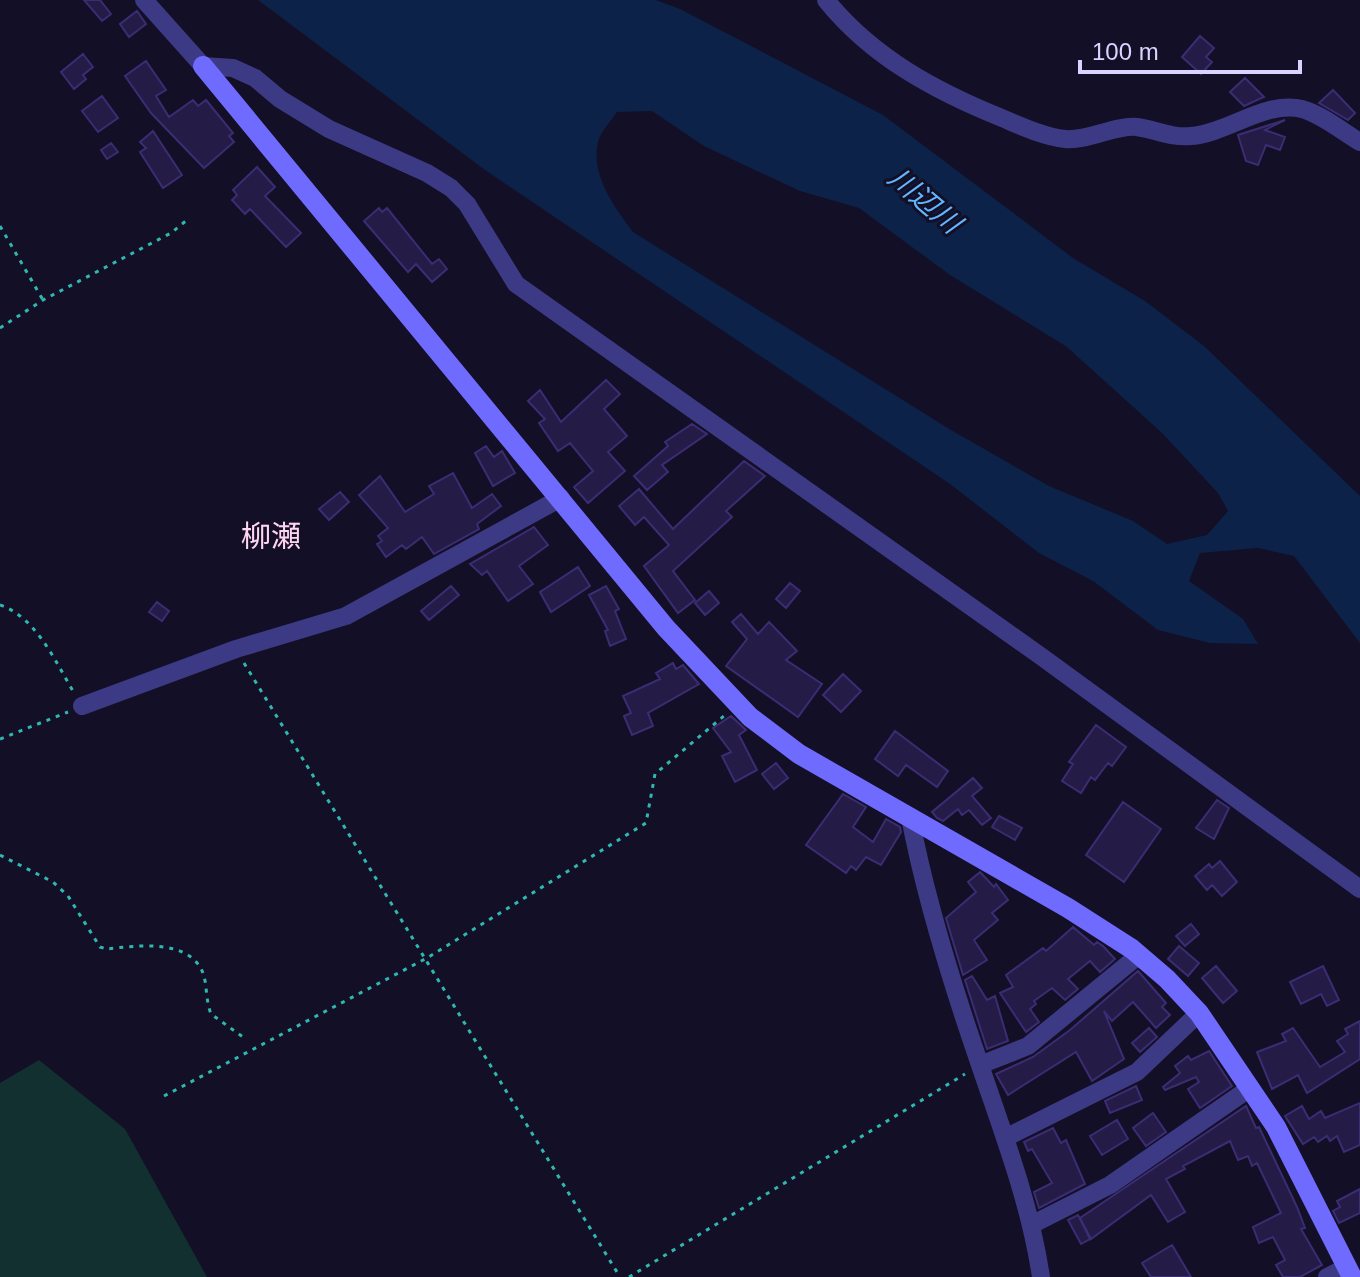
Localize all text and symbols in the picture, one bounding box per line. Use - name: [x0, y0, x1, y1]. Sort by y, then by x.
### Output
- scale bar: [1080, 24, 1300, 74]
- text: 100 m: [1092, 38, 1159, 65]
- water label: 川辺川: [883, 162, 969, 241]
- district label: 柳瀬: [241, 520, 301, 553]

